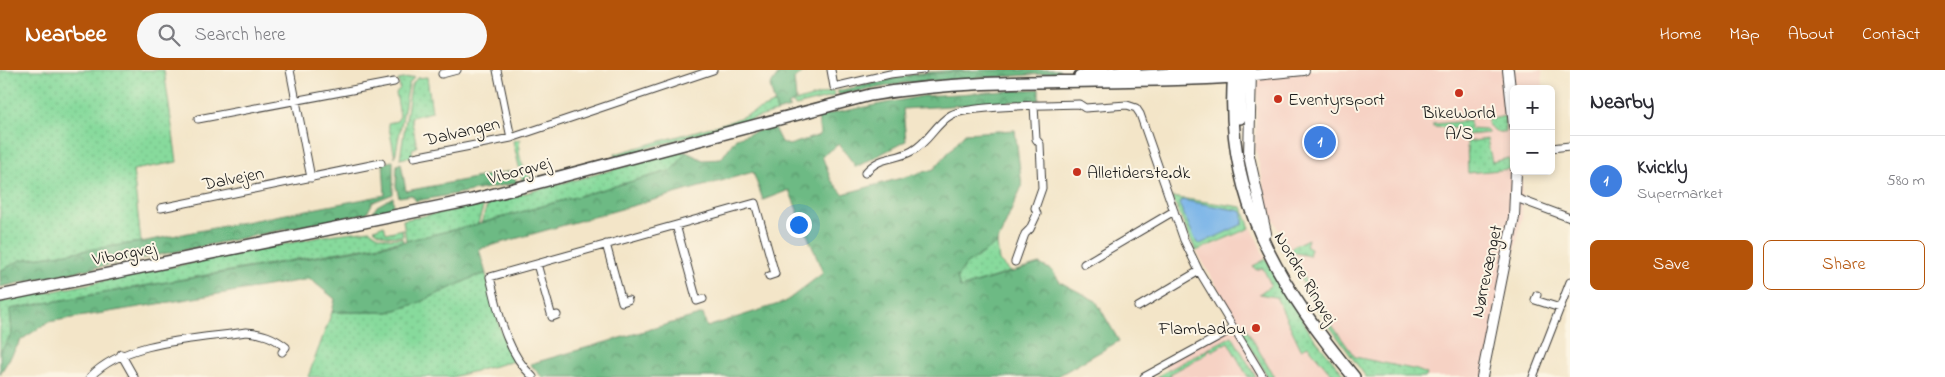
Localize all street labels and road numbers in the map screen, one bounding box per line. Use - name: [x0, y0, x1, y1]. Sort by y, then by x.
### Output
- street label: Dalvangen: [421, 112, 503, 155]
- street label: Viborgvej: [484, 151, 555, 194]
- street label: Dalvejen: [199, 161, 266, 199]
- street label: Nørrevænget: [1465, 223, 1511, 320]
- street label: Nordre Ringvej: [1265, 227, 1343, 331]
- street label: Viborgvej: [89, 236, 159, 275]

